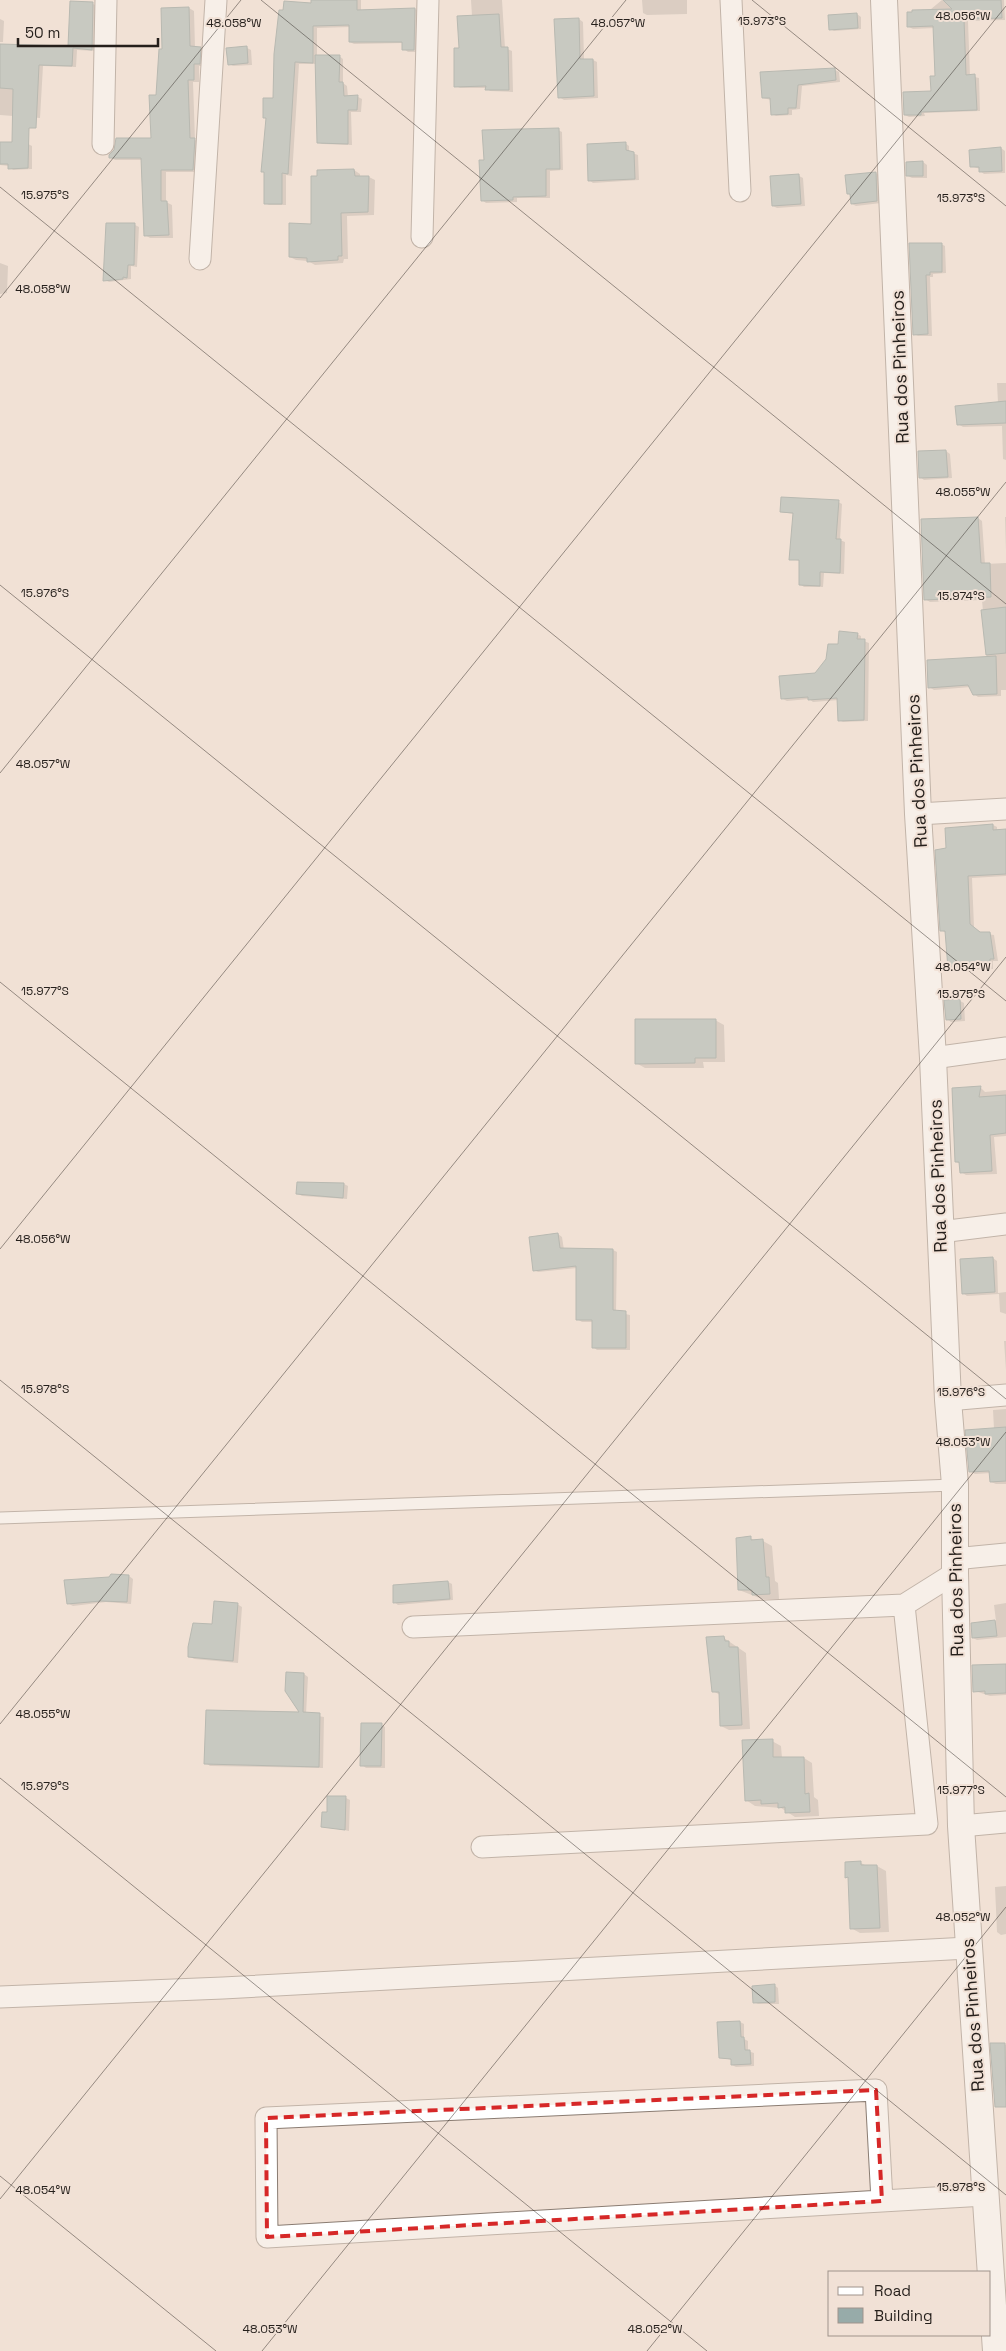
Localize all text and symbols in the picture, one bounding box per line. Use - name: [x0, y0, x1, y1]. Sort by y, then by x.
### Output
- text: 48.056°W: [935, 8, 991, 24]
- text: 15.973°S: [738, 13, 786, 29]
- scale bar: [18, 15, 158, 47]
- text: 48.058°W: [206, 15, 262, 31]
- text: 48.057°W: [591, 15, 646, 31]
- text: 50 m: [25, 23, 60, 42]
- text: 15.975°S: [21, 187, 69, 203]
- text: 15.973°S: [937, 190, 985, 206]
- text: 48.058°W: [15, 281, 71, 297]
- street label: Rua dos Pinheiros: [885, 290, 914, 444]
- text: 48.055°W: [936, 484, 991, 500]
- text: 15.976°S: [21, 585, 69, 601]
- text: 15.974°S: [937, 588, 985, 604]
- street label: Rua dos Pinheiros: [901, 694, 932, 848]
- text: 48.057°W: [16, 756, 71, 772]
- text: 48.054°W: [935, 959, 991, 975]
- text: 15.977°S: [21, 983, 69, 999]
- text: 15.975°S: [937, 986, 985, 1002]
- street label: Rua dos Pinheiros: [923, 1099, 952, 1253]
- text: 48.056°W: [15, 1231, 71, 1247]
- text: 15.978°S: [21, 1381, 69, 1397]
- text: 15.976°S: [937, 1384, 985, 1400]
- text: 48.053°W: [935, 1434, 991, 1450]
- street label: Rua dos Pinheiros: [943, 1503, 968, 1657]
- text: 48.055°W: [16, 1706, 71, 1722]
- text: 15.979°S: [21, 1778, 69, 1794]
- text: 15.977°S: [937, 1782, 985, 1798]
- text: 48.052°W: [936, 1909, 991, 1925]
- street label: Rua dos Pinheiros: [956, 1938, 989, 2092]
- text: 15.978°S: [937, 2179, 985, 2195]
- text: 48.054°W: [15, 2182, 71, 2198]
- legend: [828, 2271, 991, 2336]
- text: Road: [874, 2281, 911, 2300]
- text: Building: [874, 2306, 933, 2325]
- text: 48.053°W: [242, 2321, 298, 2337]
- text: 48.052°W: [628, 2321, 683, 2337]

